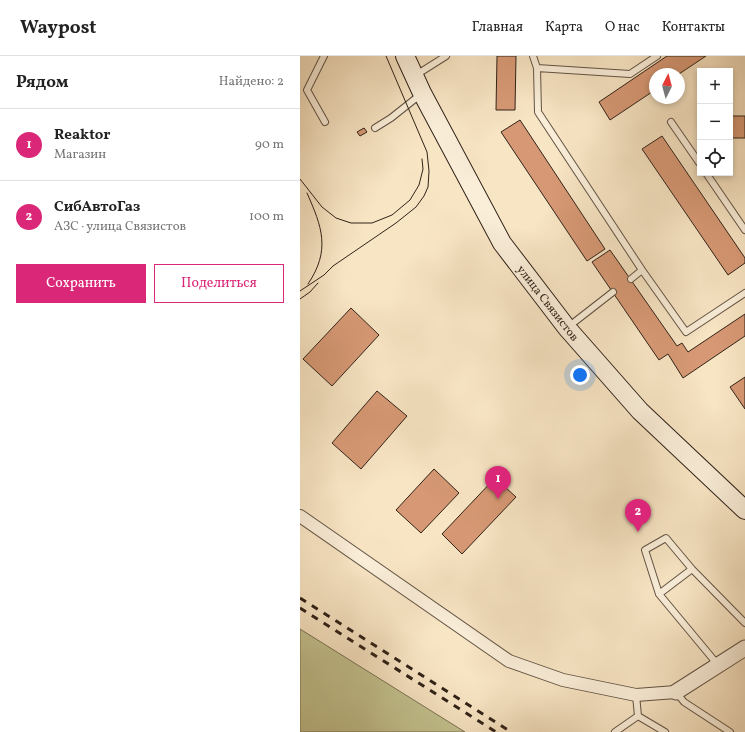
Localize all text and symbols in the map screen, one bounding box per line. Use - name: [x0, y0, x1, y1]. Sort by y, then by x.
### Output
- text: Waypost: [20, 15, 96, 41]
- text: Главная: [472, 18, 523, 37]
- text: Карта: [545, 18, 583, 37]
- text: О нас: [605, 18, 640, 37]
- text: Контакты: [662, 18, 725, 37]
- north arrow: [649, 68, 685, 104]
- map controls: [697, 68, 733, 176]
- button: +: [697, 68, 733, 104]
- text: Рядом: [16, 71, 69, 94]
- text: Найдено: 2: [219, 73, 284, 91]
- button: −: [697, 104, 733, 140]
- text: Reaktor: [54, 125, 110, 146]
- text: 1: [26, 136, 32, 154]
- text: 90 m: [255, 136, 284, 154]
- button: locate: [697, 140, 733, 176]
- text: Магазин: [54, 146, 106, 164]
- text: СибАвтоГаз: [54, 197, 140, 218]
- text: 2: [26, 208, 32, 226]
- text: 100 m: [249, 208, 284, 226]
- text: АЗС · улица Связистов: [54, 218, 186, 236]
- street label: улица Связистов: [512, 262, 582, 345]
- button: Сохранить: [16, 264, 146, 303]
- button: Поделиться: [154, 264, 284, 303]
- your location: [570, 365, 590, 385]
- pin: 1: [485, 466, 511, 499]
- pin: 2: [625, 499, 651, 532]

